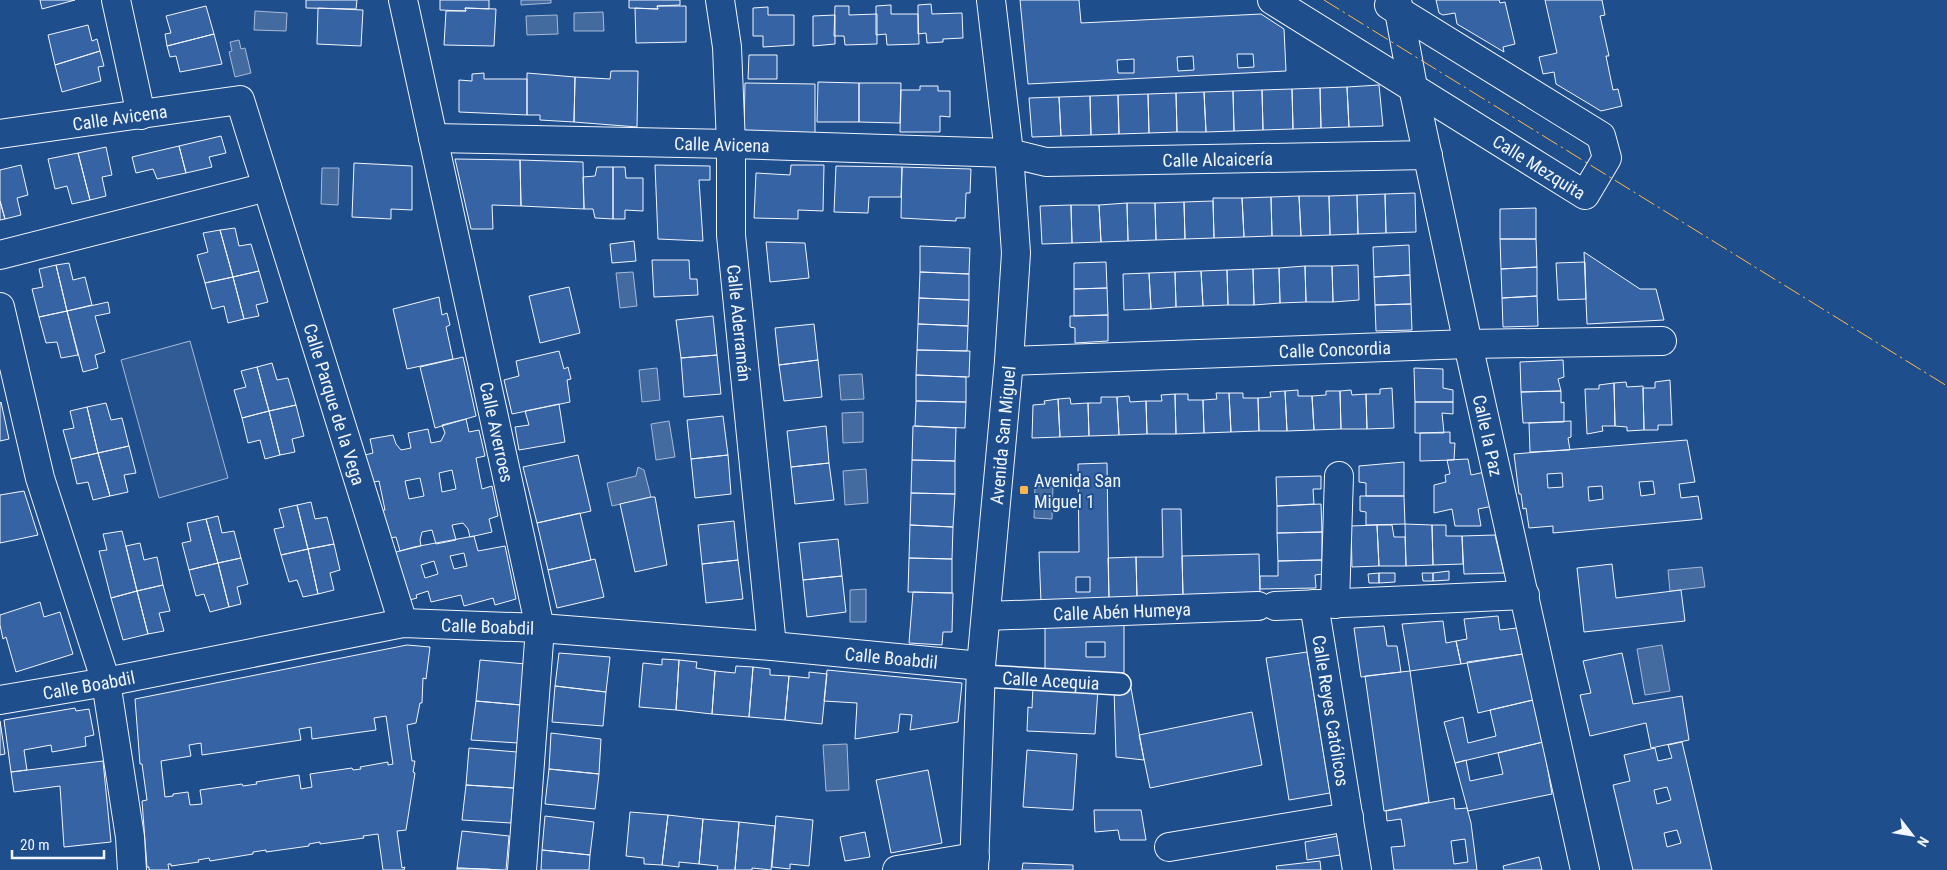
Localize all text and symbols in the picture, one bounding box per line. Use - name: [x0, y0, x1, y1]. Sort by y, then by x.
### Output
- street label: Calle Avicena: [71, 100, 169, 134]
- street label: Calle Mezquita: [1489, 130, 1590, 203]
- street label: Calle Avicena: [674, 132, 770, 156]
- street label: Calle Alcaicería: [1162, 147, 1273, 170]
- street label: Calle Aderramán: [723, 263, 756, 383]
- street label: Calle Parque de la Vega: [300, 321, 370, 487]
- street label: Calle Concordia: [1278, 336, 1391, 362]
- street label: Avenida San Miguel: [985, 365, 1019, 505]
- street label: Calle Averroes: [476, 380, 518, 484]
- street label: Calle la Paz: [1469, 393, 1508, 478]
- place label: Avenida San Miguel 1: [1034, 470, 1121, 512]
- marker: Avenida San Miguel 1: [1018, 484, 1030, 496]
- street label: Calle Abén Humeya: [1053, 598, 1191, 624]
- street label: Calle Boabdil: [441, 614, 535, 638]
- street label: Calle Reyes Católicos: [1309, 634, 1354, 788]
- street label: Calle Boabdil: [844, 643, 939, 672]
- street label: Calle Boabdil: [41, 666, 137, 703]
- street label: Calle Acequia: [1002, 667, 1100, 693]
- north arrow: [1887, 810, 1937, 860]
- scale bar: [12, 828, 105, 860]
- text: N: [1914, 834, 1932, 849]
- text: 20 m: [20, 836, 50, 854]

